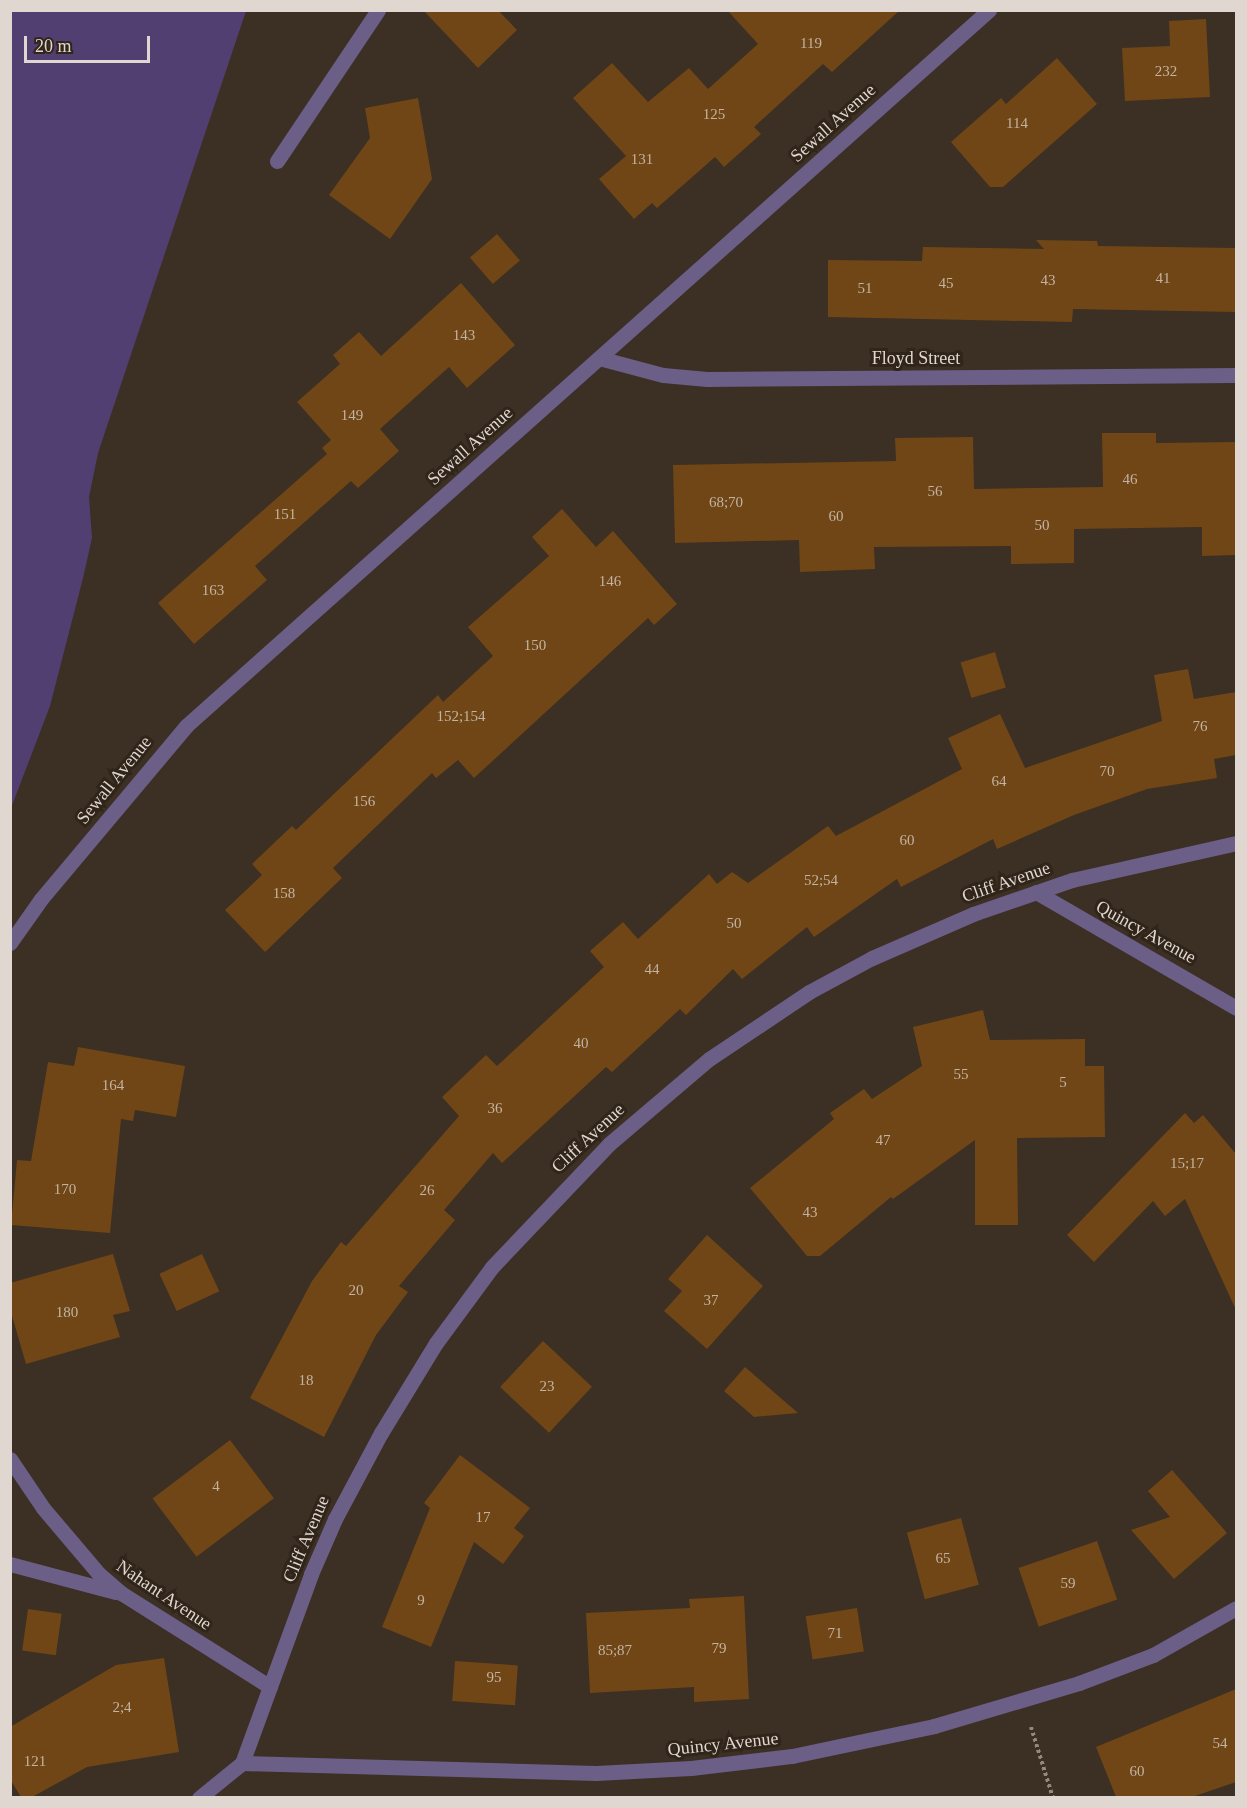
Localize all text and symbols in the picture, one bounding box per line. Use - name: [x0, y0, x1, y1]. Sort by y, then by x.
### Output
- scale bar: [27, 24, 153, 62]
- house number: 119: [800, 35, 822, 53]
- text: 20 m: [35, 36, 72, 56]
- house number: 232: [1155, 63, 1177, 81]
- street label: Sewall Avenue: [786, 79, 880, 167]
- house number: 125: [703, 106, 725, 124]
- house number: 114: [1006, 115, 1028, 133]
- house number: 131: [631, 151, 653, 169]
- house number: 41: [1156, 270, 1170, 288]
- house number: 43: [1040, 272, 1056, 290]
- house number: 45: [938, 275, 954, 293]
- house number: 51: [858, 280, 872, 298]
- house number: 143: [453, 327, 475, 345]
- street label: Floyd Street: [872, 347, 960, 369]
- street label: Sewall Avenue: [423, 402, 517, 490]
- house number: 149: [341, 407, 363, 425]
- house number: 46: [1122, 471, 1138, 489]
- house number: 56: [928, 483, 942, 501]
- house number: 68;70: [709, 494, 743, 512]
- house number: 151: [274, 506, 296, 524]
- house number: 60: [828, 508, 844, 526]
- house number: 50: [1034, 517, 1050, 535]
- house number: 146: [599, 573, 621, 591]
- house number: 163: [202, 582, 224, 600]
- house number: 150: [524, 637, 546, 655]
- house number: 152;154: [436, 708, 486, 726]
- house number: 76: [1192, 718, 1208, 736]
- street label: Sewall Avenue: [72, 731, 156, 829]
- house number: 70: [1100, 763, 1114, 781]
- house number: 64: [992, 773, 1006, 791]
- house number: 156: [353, 793, 375, 811]
- house number: 60: [900, 832, 914, 850]
- street label: Cliff Avenue: [959, 857, 1053, 907]
- house number: 52;54: [804, 872, 838, 890]
- house number: 158: [273, 885, 295, 903]
- street label: Quincy Avenue: [1092, 895, 1200, 969]
- house number: 50: [726, 915, 742, 933]
- house number: 44: [644, 961, 660, 979]
- house number: 40: [574, 1035, 588, 1053]
- house number: 55: [954, 1066, 968, 1084]
- house number: 5: [1059, 1074, 1067, 1092]
- house number: 164: [102, 1077, 124, 1095]
- street label: Cliff Avenue: [547, 1098, 629, 1178]
- house number: 36: [488, 1100, 502, 1118]
- house number: 47: [876, 1132, 890, 1150]
- house number: 15;17: [1170, 1155, 1204, 1173]
- house number: 170: [54, 1181, 76, 1199]
- house number: 26: [420, 1182, 434, 1200]
- house number: 43: [802, 1204, 818, 1222]
- house number: 20: [348, 1282, 364, 1300]
- house number: 37: [704, 1292, 718, 1310]
- house number: 180: [56, 1304, 78, 1322]
- house number: 18: [298, 1372, 314, 1390]
- house number: 23: [540, 1378, 554, 1396]
- house number: 4: [212, 1478, 220, 1496]
- street label: Cliff Avenue: [278, 1492, 334, 1586]
- house number: 17: [476, 1509, 490, 1527]
- house number: 65: [936, 1550, 950, 1568]
- street label: Nahant Avenue: [112, 1555, 216, 1635]
- house number: 59: [1060, 1575, 1076, 1593]
- house number: 9: [417, 1592, 425, 1610]
- house number: 71: [828, 1625, 842, 1643]
- house number: 79: [712, 1640, 726, 1658]
- house number: 85;87: [598, 1642, 632, 1660]
- house number: 95: [486, 1669, 502, 1687]
- house number: 2;4: [112, 1699, 132, 1717]
- street label: Quincy Avenue: [666, 1727, 780, 1761]
- house number: 54: [1212, 1735, 1228, 1753]
- house number: 121: [24, 1753, 46, 1771]
- house number: 60: [1130, 1763, 1144, 1781]

